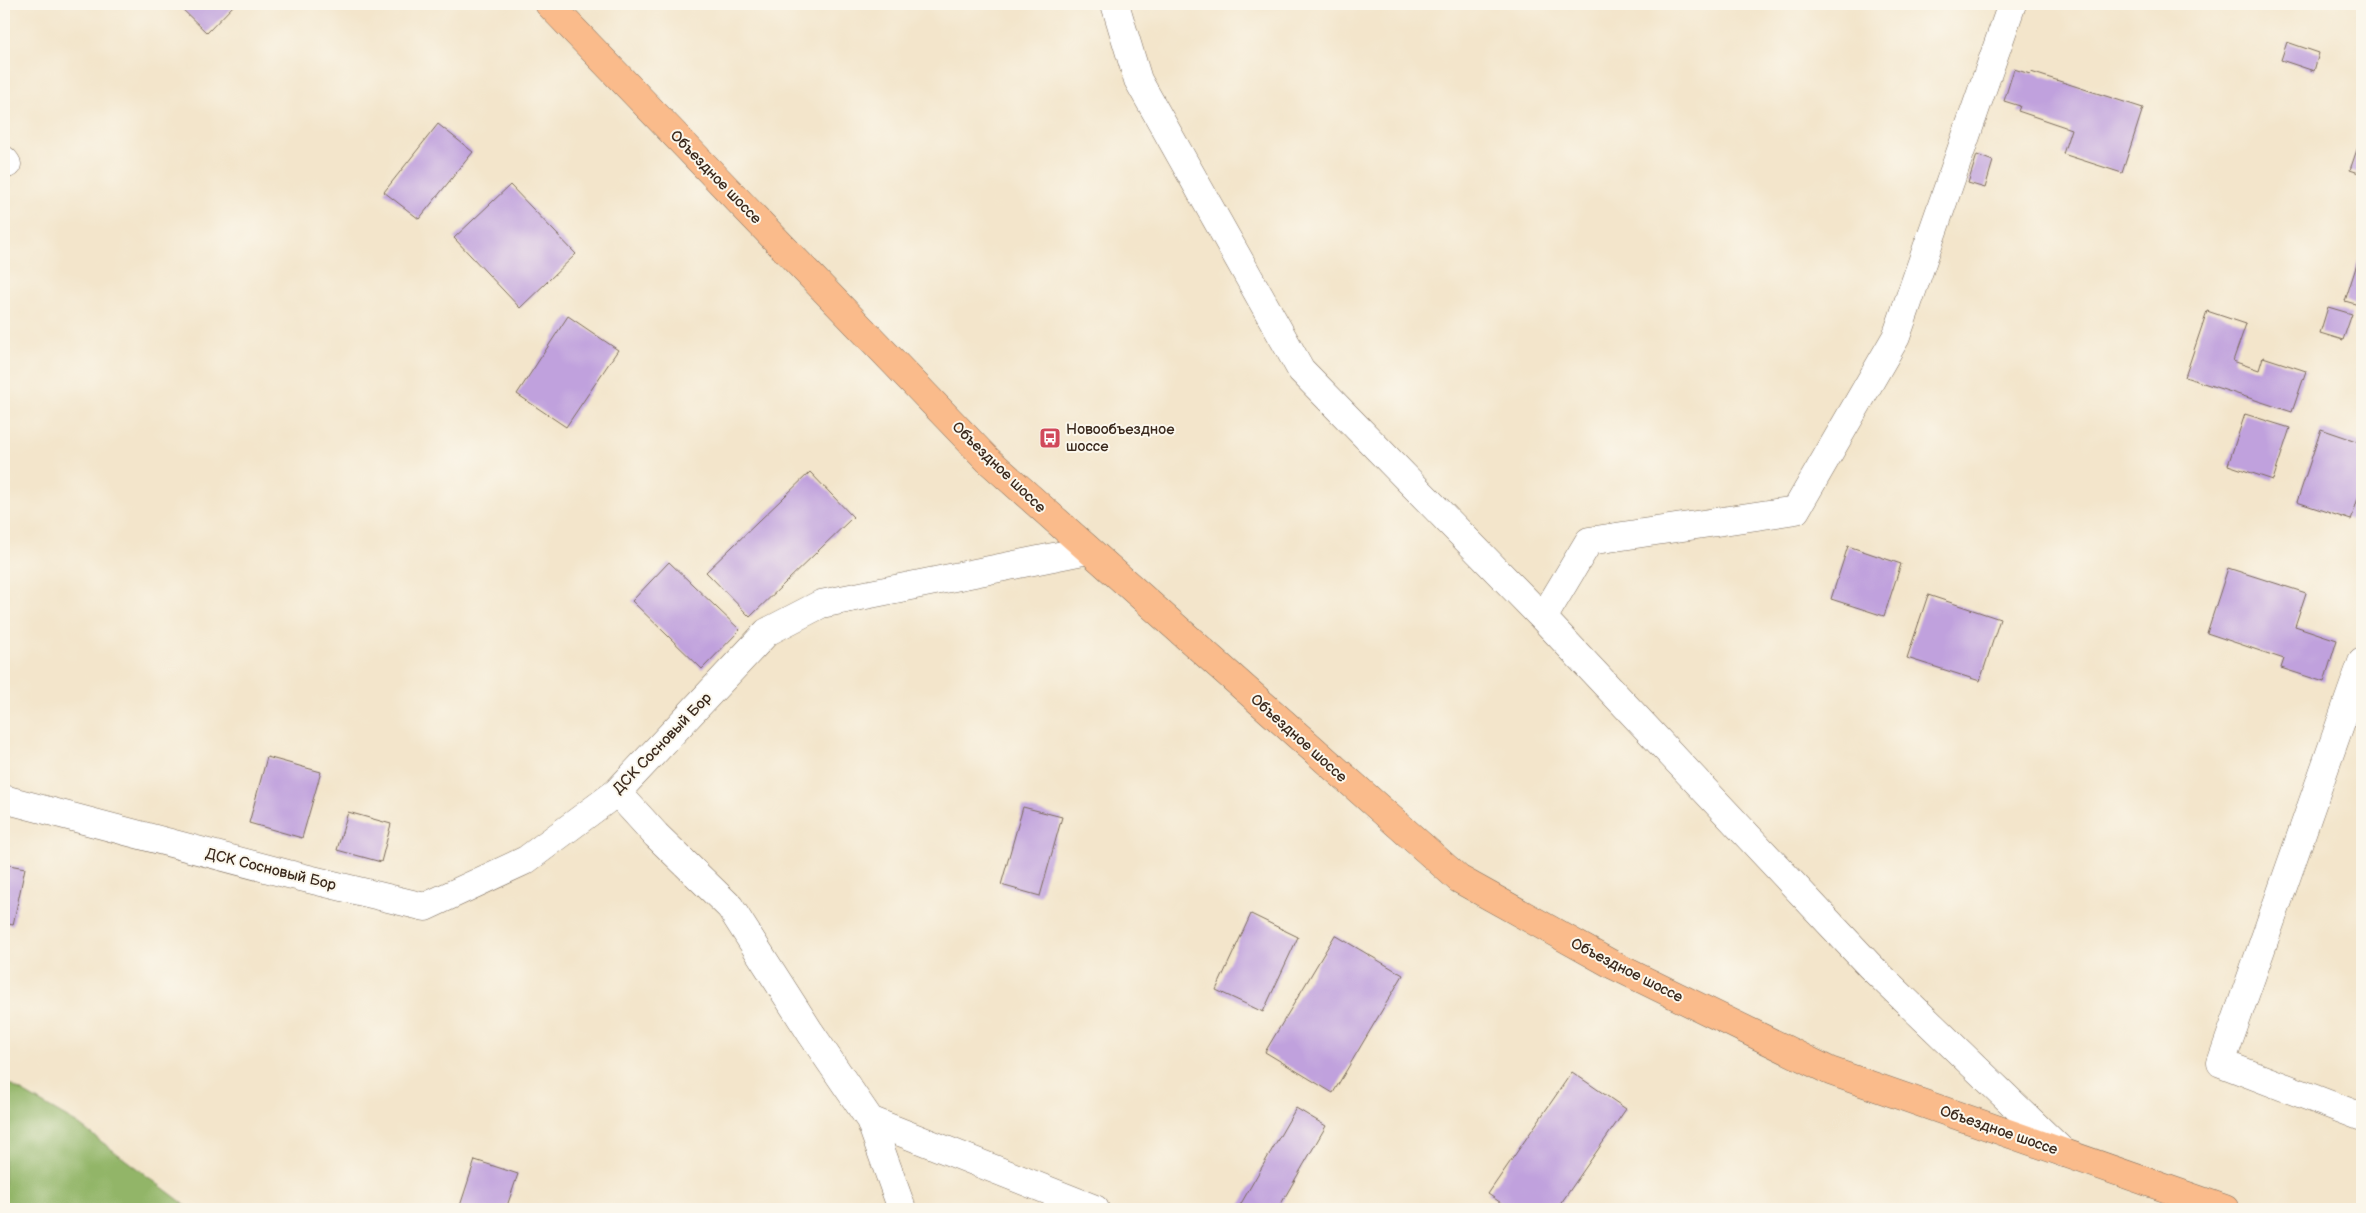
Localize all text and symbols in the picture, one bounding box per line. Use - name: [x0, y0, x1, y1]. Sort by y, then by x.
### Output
- street label: Объездное шоссе: [666, 126, 765, 228]
- street label: Объездное шоссе: [948, 418, 1050, 517]
- place label: Новообъездное шоссе: [1066, 420, 1175, 456]
- bus stop icon: Новообъездное шоссе: [1038, 426, 1062, 450]
- street label: ДСК Сосновый Бор: [609, 688, 716, 798]
- street label: Объездное шоссе: [1246, 690, 1351, 787]
- street label: ДСК Сосновый Бор: [204, 844, 339, 895]
- street label: Объездное шоссе: [1568, 934, 1686, 1007]
- street label: Объездное шоссе: [1937, 1101, 2060, 1160]

